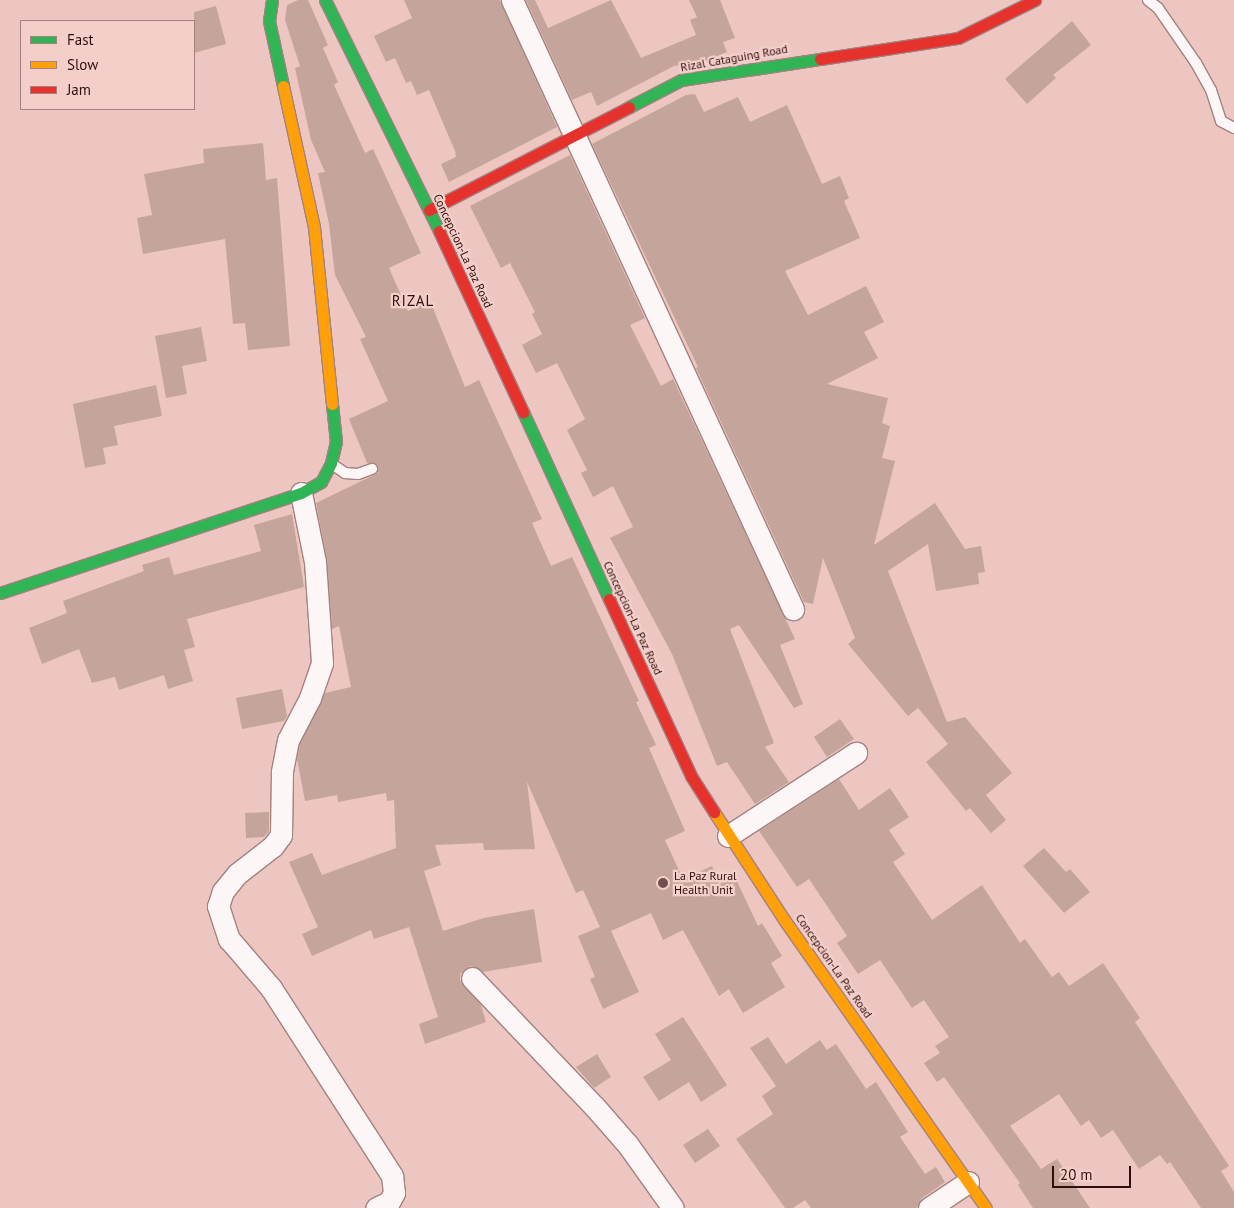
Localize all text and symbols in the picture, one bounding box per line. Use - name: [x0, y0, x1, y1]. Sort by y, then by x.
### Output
- legend: [20, 20, 195, 110]
- text: Fast: [67, 30, 94, 49]
- street label: Rizal Cataguing Road: [679, 41, 789, 75]
- text: Slow: [67, 55, 98, 74]
- text: Jam: [67, 80, 91, 99]
- street label: Concepcion-La Paz Road: [430, 192, 496, 310]
- district label: RIZAL: [391, 292, 435, 310]
- street label: Concepcion-La Paz Road: [600, 559, 666, 677]
- place label: La Paz Rural Health Unit: [674, 869, 737, 897]
- marker: La Paz Rural Health Unit: [656, 876, 670, 890]
- street label: Concepcion-La Paz Road: [792, 911, 876, 1021]
- scale bar: [1054, 1156, 1133, 1188]
- text: 20 m: [1060, 1165, 1093, 1184]

